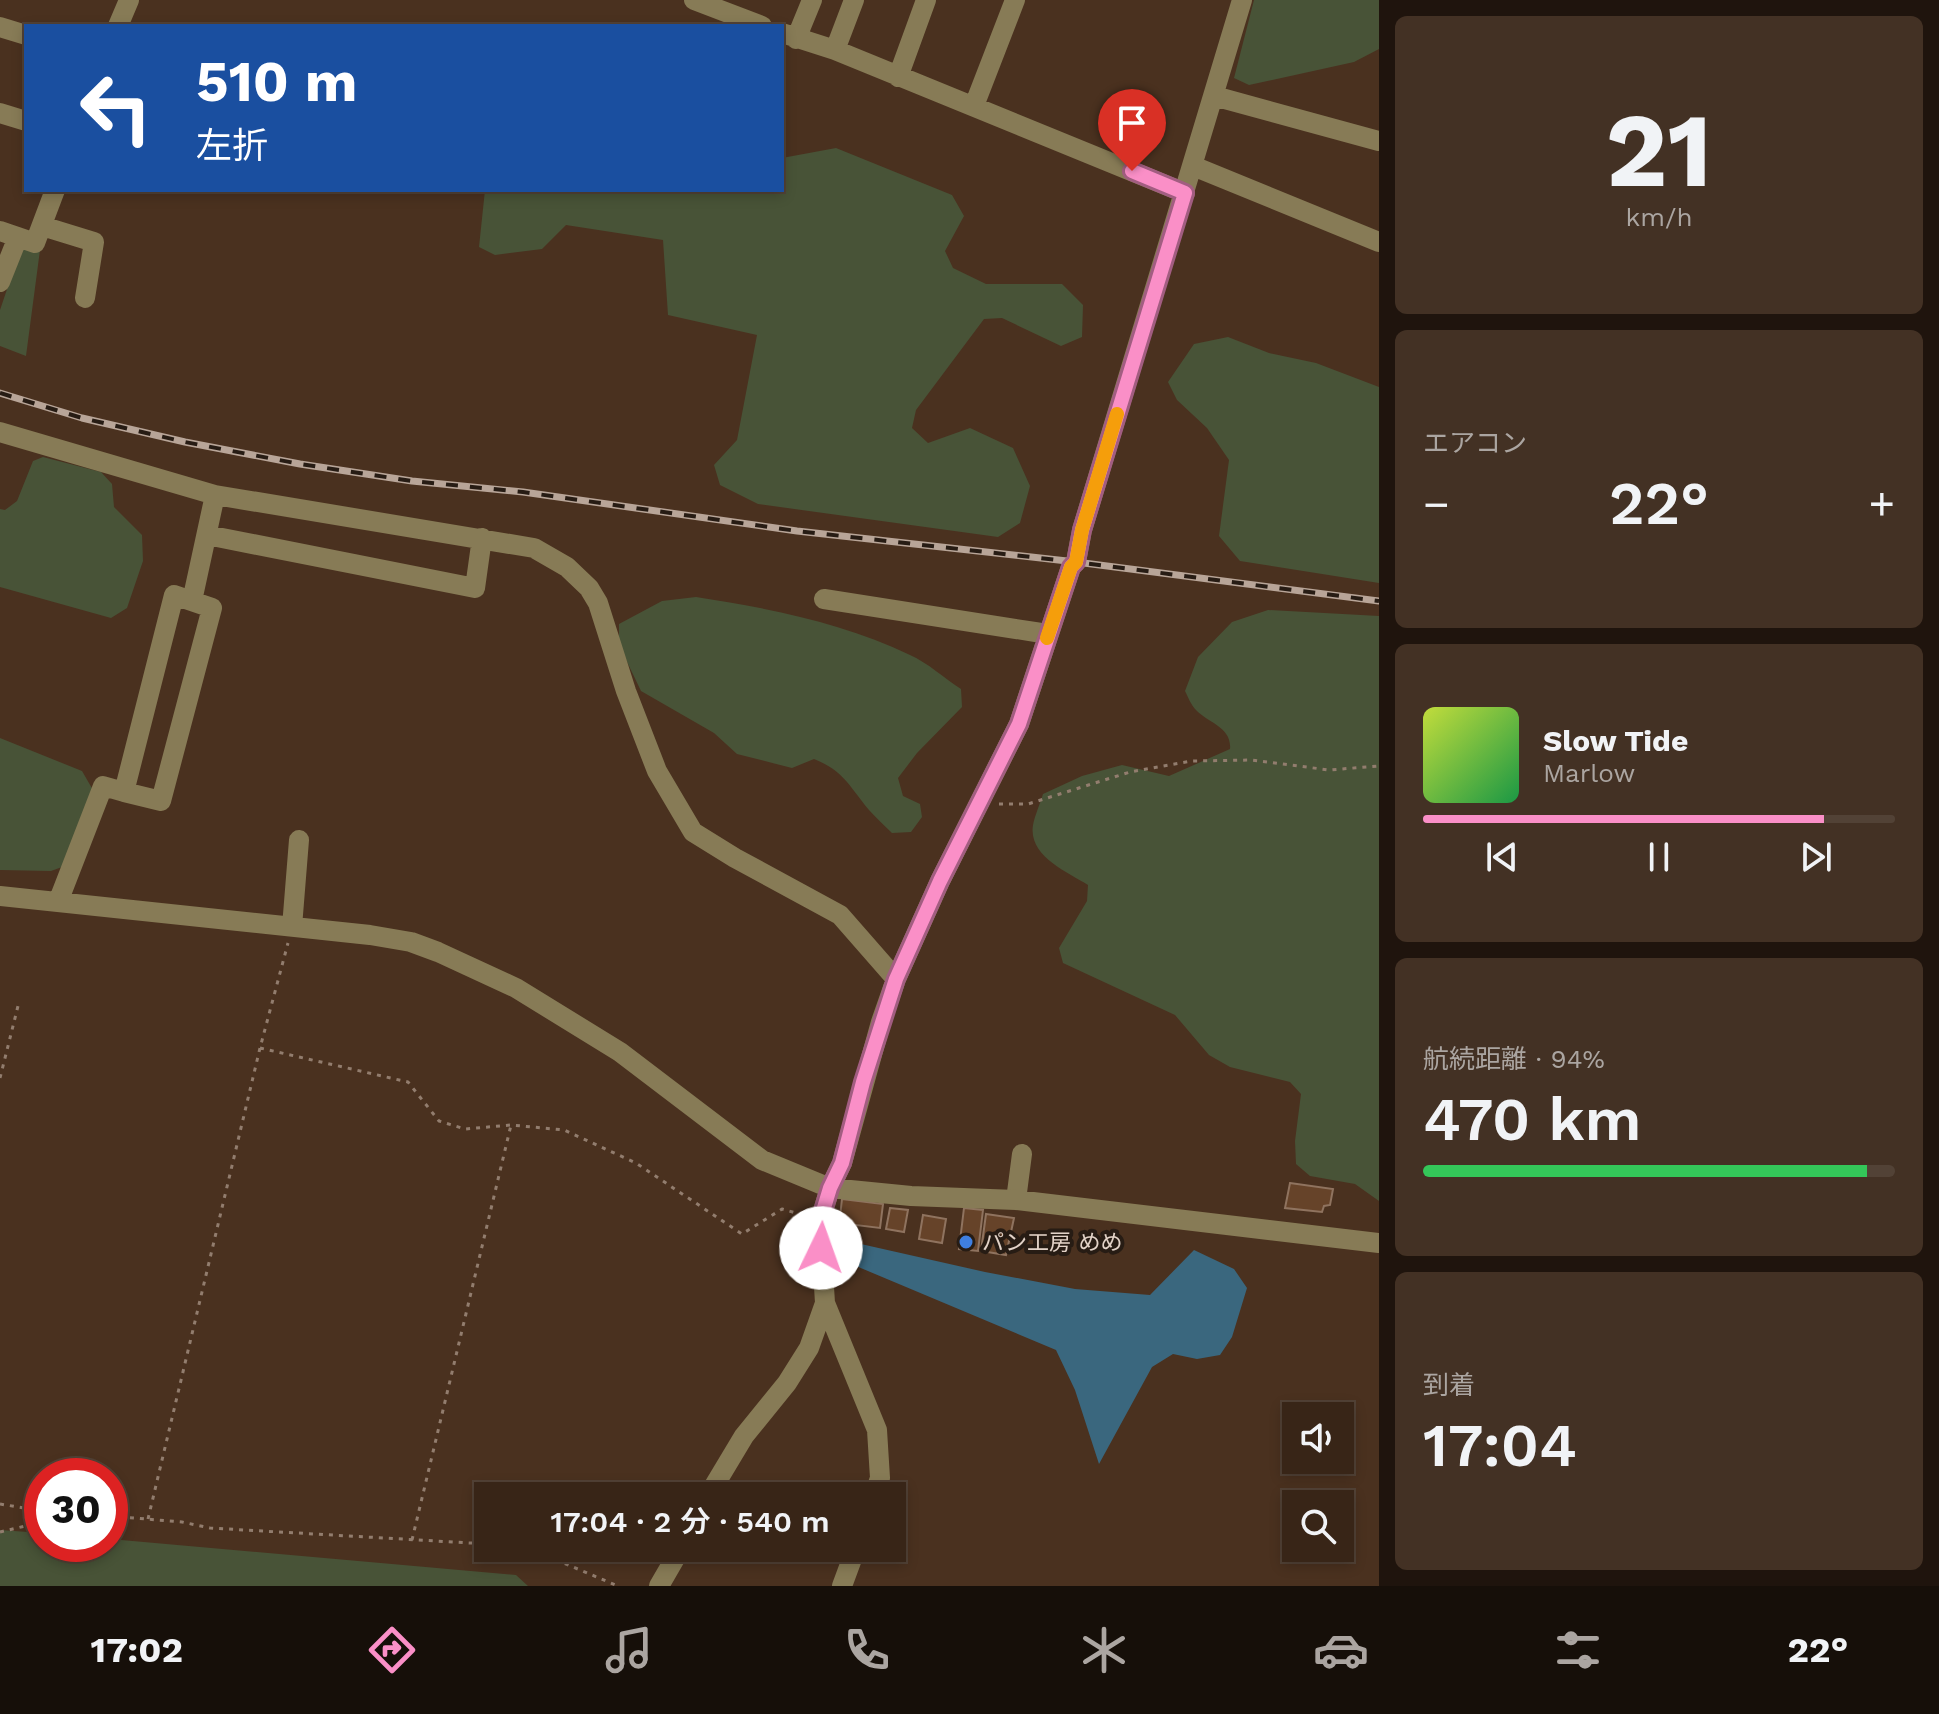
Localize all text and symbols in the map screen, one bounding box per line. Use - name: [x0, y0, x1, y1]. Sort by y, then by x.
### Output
- text: 510 m: [196, 49, 358, 115]
- icon: left: [64, 56, 168, 160]
- pin: [1098, 89, 1166, 171]
- text: 21: [1606, 89, 1712, 211]
- icon: arrive: [1110, 101, 1154, 145]
- text: 左折: [196, 125, 268, 167]
- text: km/h: [1626, 202, 1692, 232]
- text: エアコン: [1423, 428, 1527, 458]
- text: 22°: [1609, 468, 1709, 539]
- text: −: [1423, 478, 1450, 530]
- text: +: [1868, 478, 1895, 530]
- text: Slow Tide: [1543, 723, 1688, 758]
- text: Marlow: [1543, 758, 1635, 788]
- icon: previous: [1480, 835, 1524, 879]
- icon: pause: [1637, 835, 1681, 879]
- icon: next: [1794, 835, 1838, 879]
- text: 航続距離 · 94%: [1423, 1044, 1605, 1074]
- text: 470 km: [1423, 1084, 1641, 1155]
- position arrow: [779, 1206, 863, 1290]
- place label: パン工房 めめ: [982, 1230, 1123, 1255]
- marker: パン工房 めめ: [957, 1233, 975, 1251]
- text: 到着: [1423, 1370, 1475, 1400]
- map controls: [1282, 1402, 1354, 1562]
- button: sound: [1282, 1402, 1354, 1474]
- text: 17:04: [1423, 1410, 1577, 1481]
- speed limit sign: 30: [24, 1458, 128, 1562]
- button: search: [1282, 1490, 1354, 1562]
- text: 17:04 · 2 分 · 540 m: [551, 1504, 830, 1539]
- icon: directions: [364, 1622, 420, 1678]
- icon: music: [601, 1622, 657, 1678]
- icon: phone: [839, 1622, 895, 1678]
- icon: climate: [1076, 1622, 1132, 1678]
- icon: car: [1313, 1622, 1369, 1678]
- icon: filters: [1550, 1622, 1606, 1678]
- text: 17:02: [91, 1629, 183, 1671]
- text: 22°: [1788, 1629, 1848, 1671]

